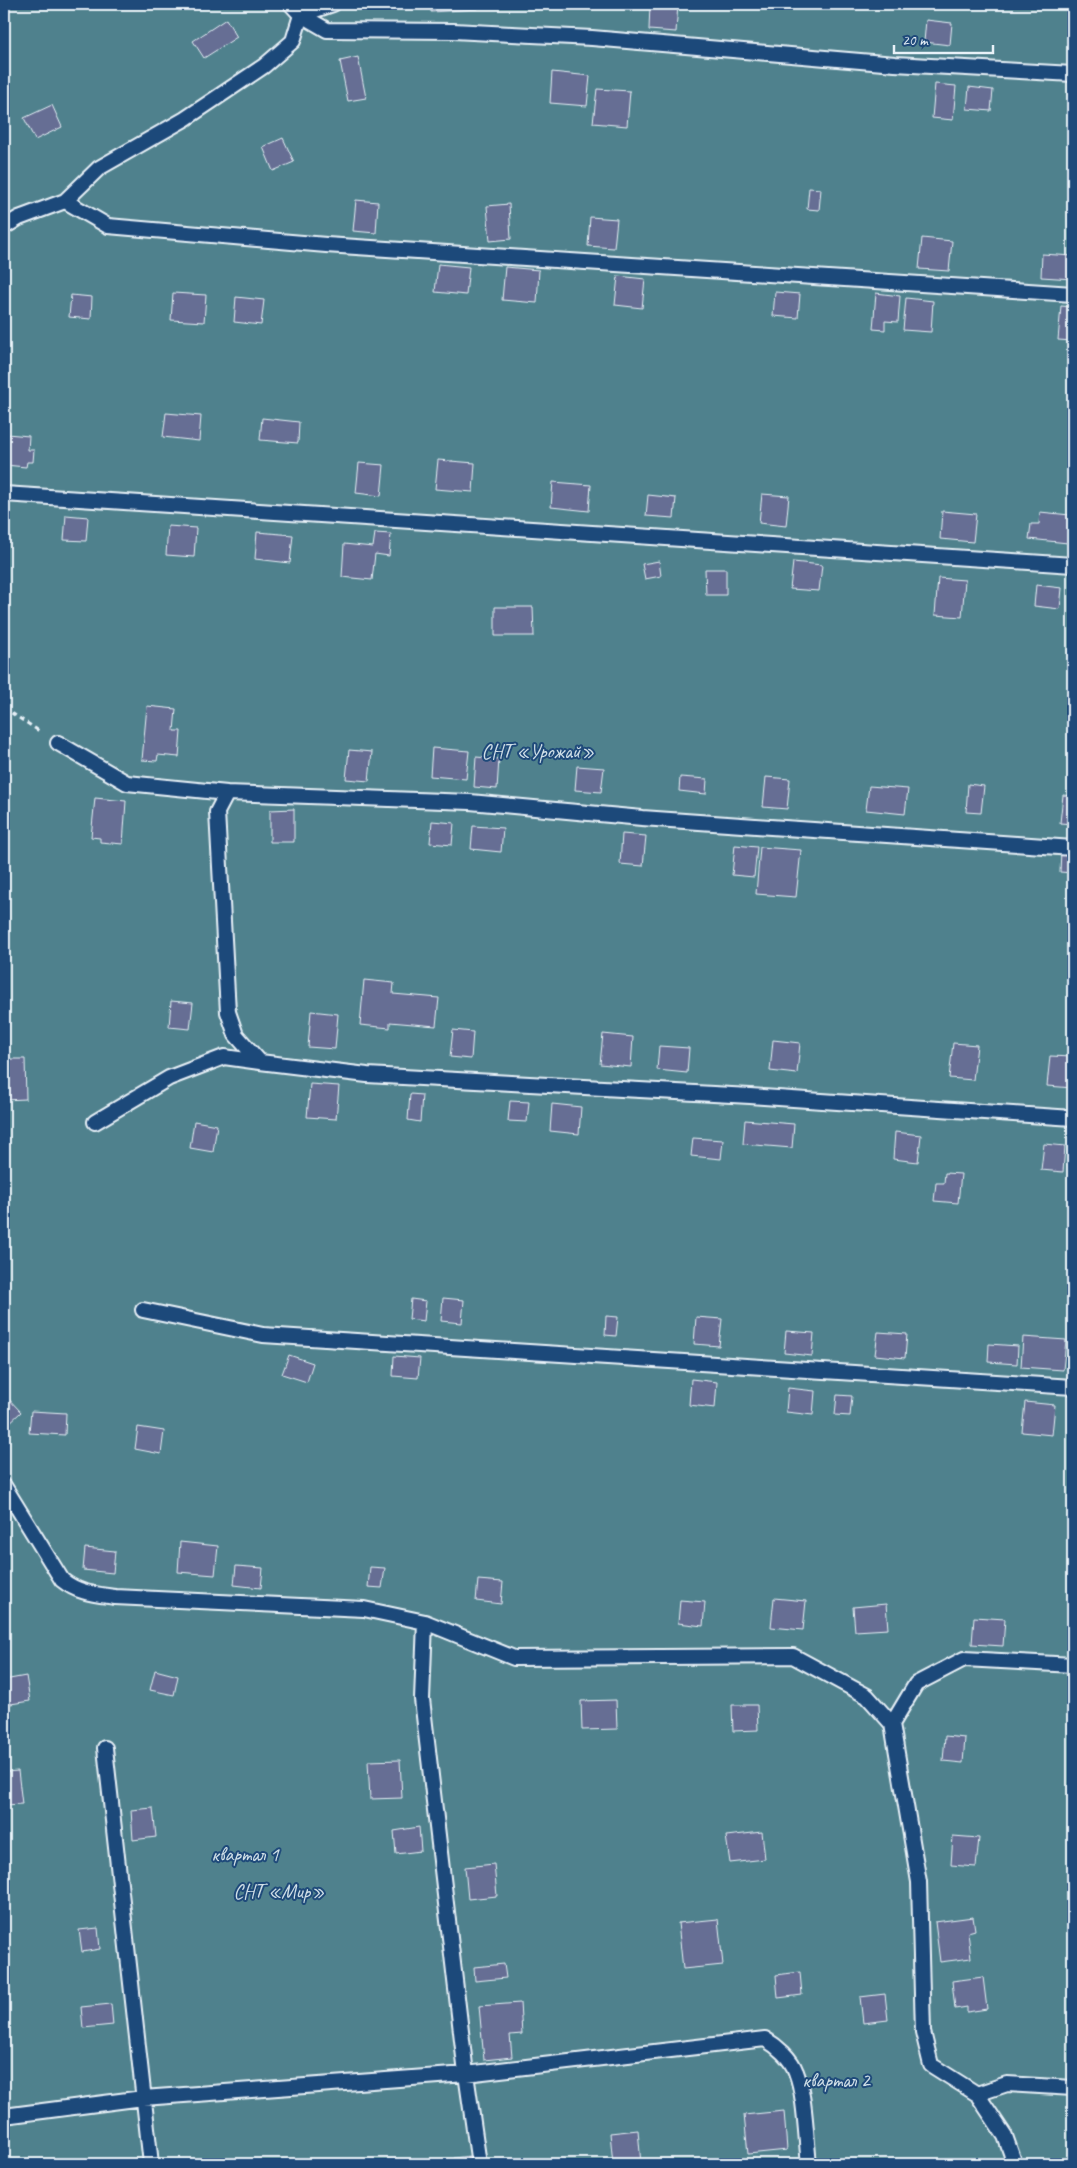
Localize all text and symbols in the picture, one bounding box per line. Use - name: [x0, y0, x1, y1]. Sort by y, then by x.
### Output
- scale bar: [894, 22, 993, 54]
- text: 20 m: [902, 31, 929, 50]
- park label: СНТ «Урожай»: [482, 739, 594, 764]
- park label: квартал 1: [211, 1842, 280, 1867]
- park label: СНТ «Мир»: [233, 1879, 325, 1904]
- park label: квартал 2: [802, 2068, 872, 2093]

